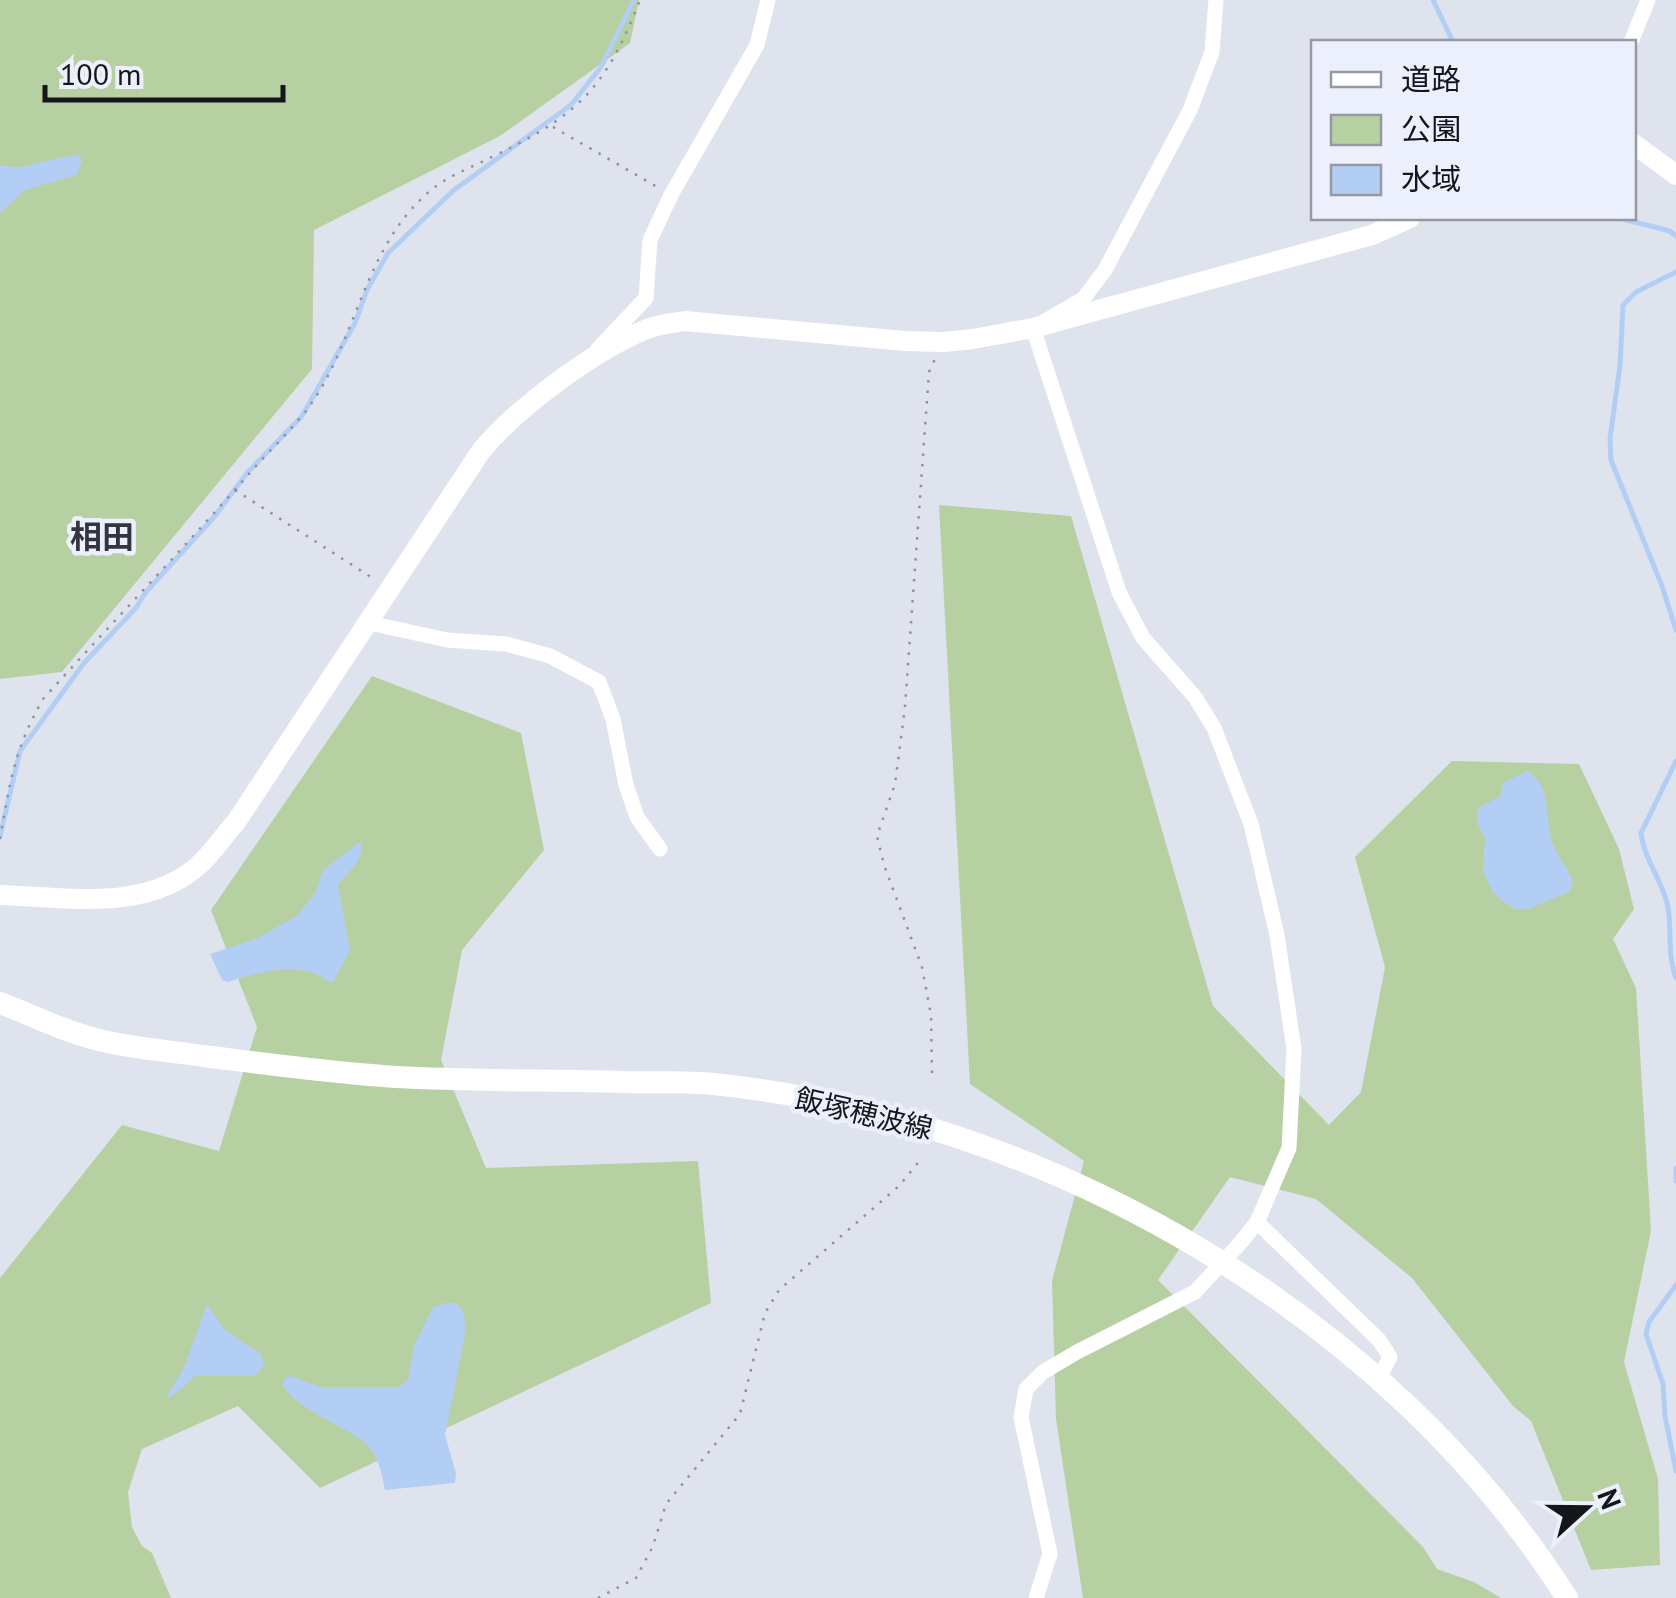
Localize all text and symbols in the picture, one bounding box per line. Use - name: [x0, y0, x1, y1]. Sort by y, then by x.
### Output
- scale bar: [45, 40, 282, 102]
- legend: [1311, 40, 1636, 220]
- text: 100 m: [60, 54, 141, 93]
- text: 道路: [1401, 59, 1461, 98]
- text: 公園: [1401, 109, 1461, 148]
- text: 水域: [1401, 159, 1461, 198]
- district label: 相田: [70, 515, 134, 557]
- street label: 飯塚穂波線: [792, 1079, 936, 1147]
- north arrow: [1536, 1458, 1636, 1558]
- text: N: [1589, 1484, 1630, 1514]

